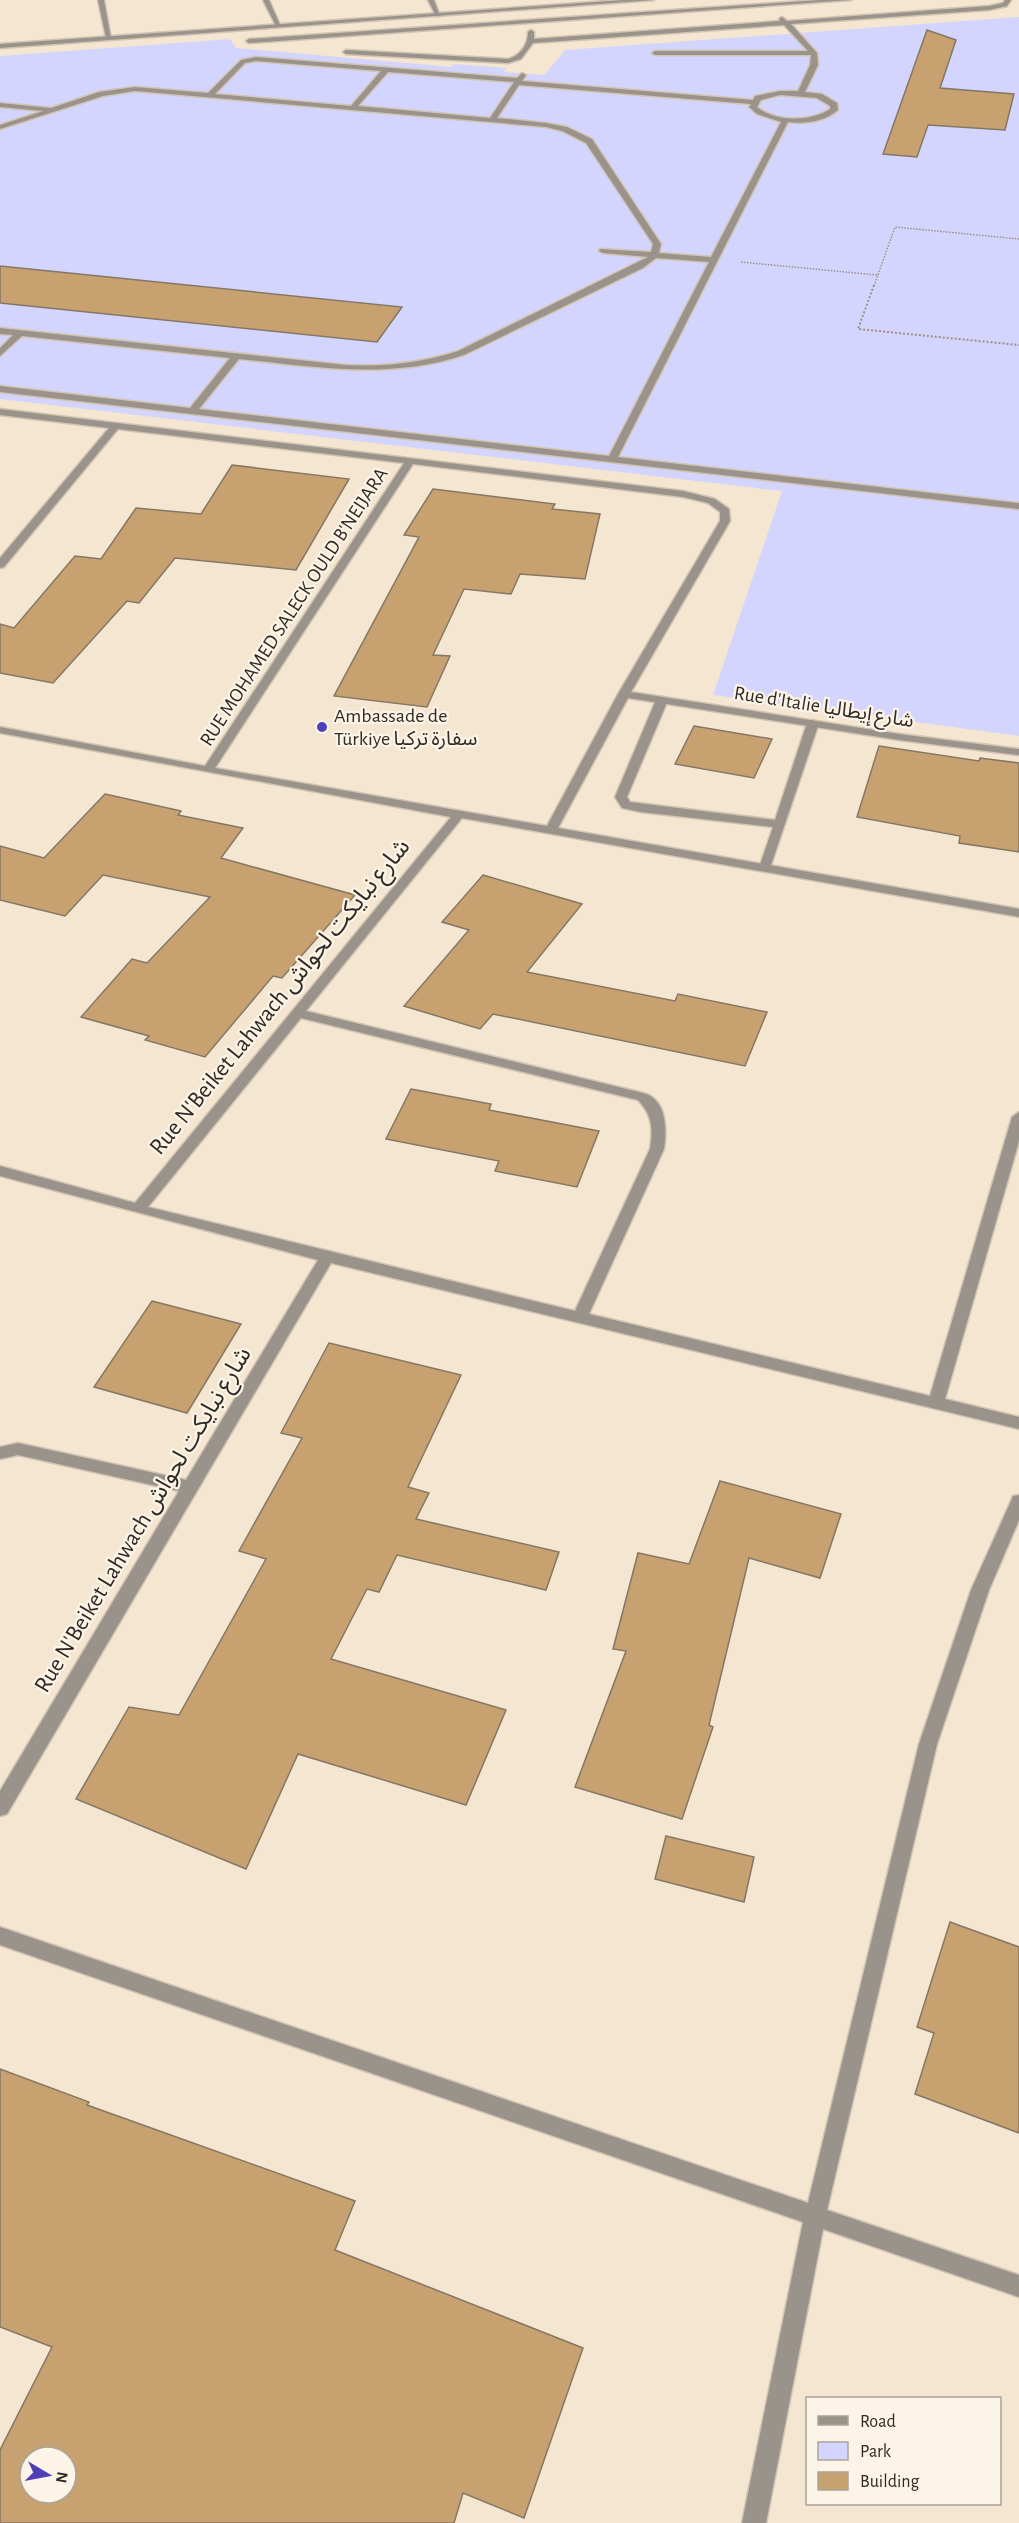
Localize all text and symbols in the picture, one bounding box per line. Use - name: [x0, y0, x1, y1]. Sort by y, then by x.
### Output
- street label: RUE MOHAMED SALECK OULD B'NEIJARA: [196, 464, 392, 750]
- street label: Rue d'Italie شارع إيطاليا: [732, 683, 915, 735]
- place label: Ambassade de Türkiye سفارة تركيا: [334, 706, 478, 750]
- marker: Ambassade de Türkiye سفارة تركيا: [315, 720, 329, 734]
- street label: Rue N'Beiket Lahwach شارع نبايكت لحواش: [145, 835, 418, 1162]
- street label: Rue N'Beiket Lahwach شارع نبايكت لحواش: [30, 1343, 259, 1699]
- legend: [806, 2397, 1001, 2505]
- text: Road: [860, 2413, 896, 2431]
- text: Park: [860, 2443, 892, 2461]
- north arrow: [18, 2445, 78, 2505]
- text: N: [53, 2471, 71, 2484]
- text: Building: [860, 2473, 920, 2491]

